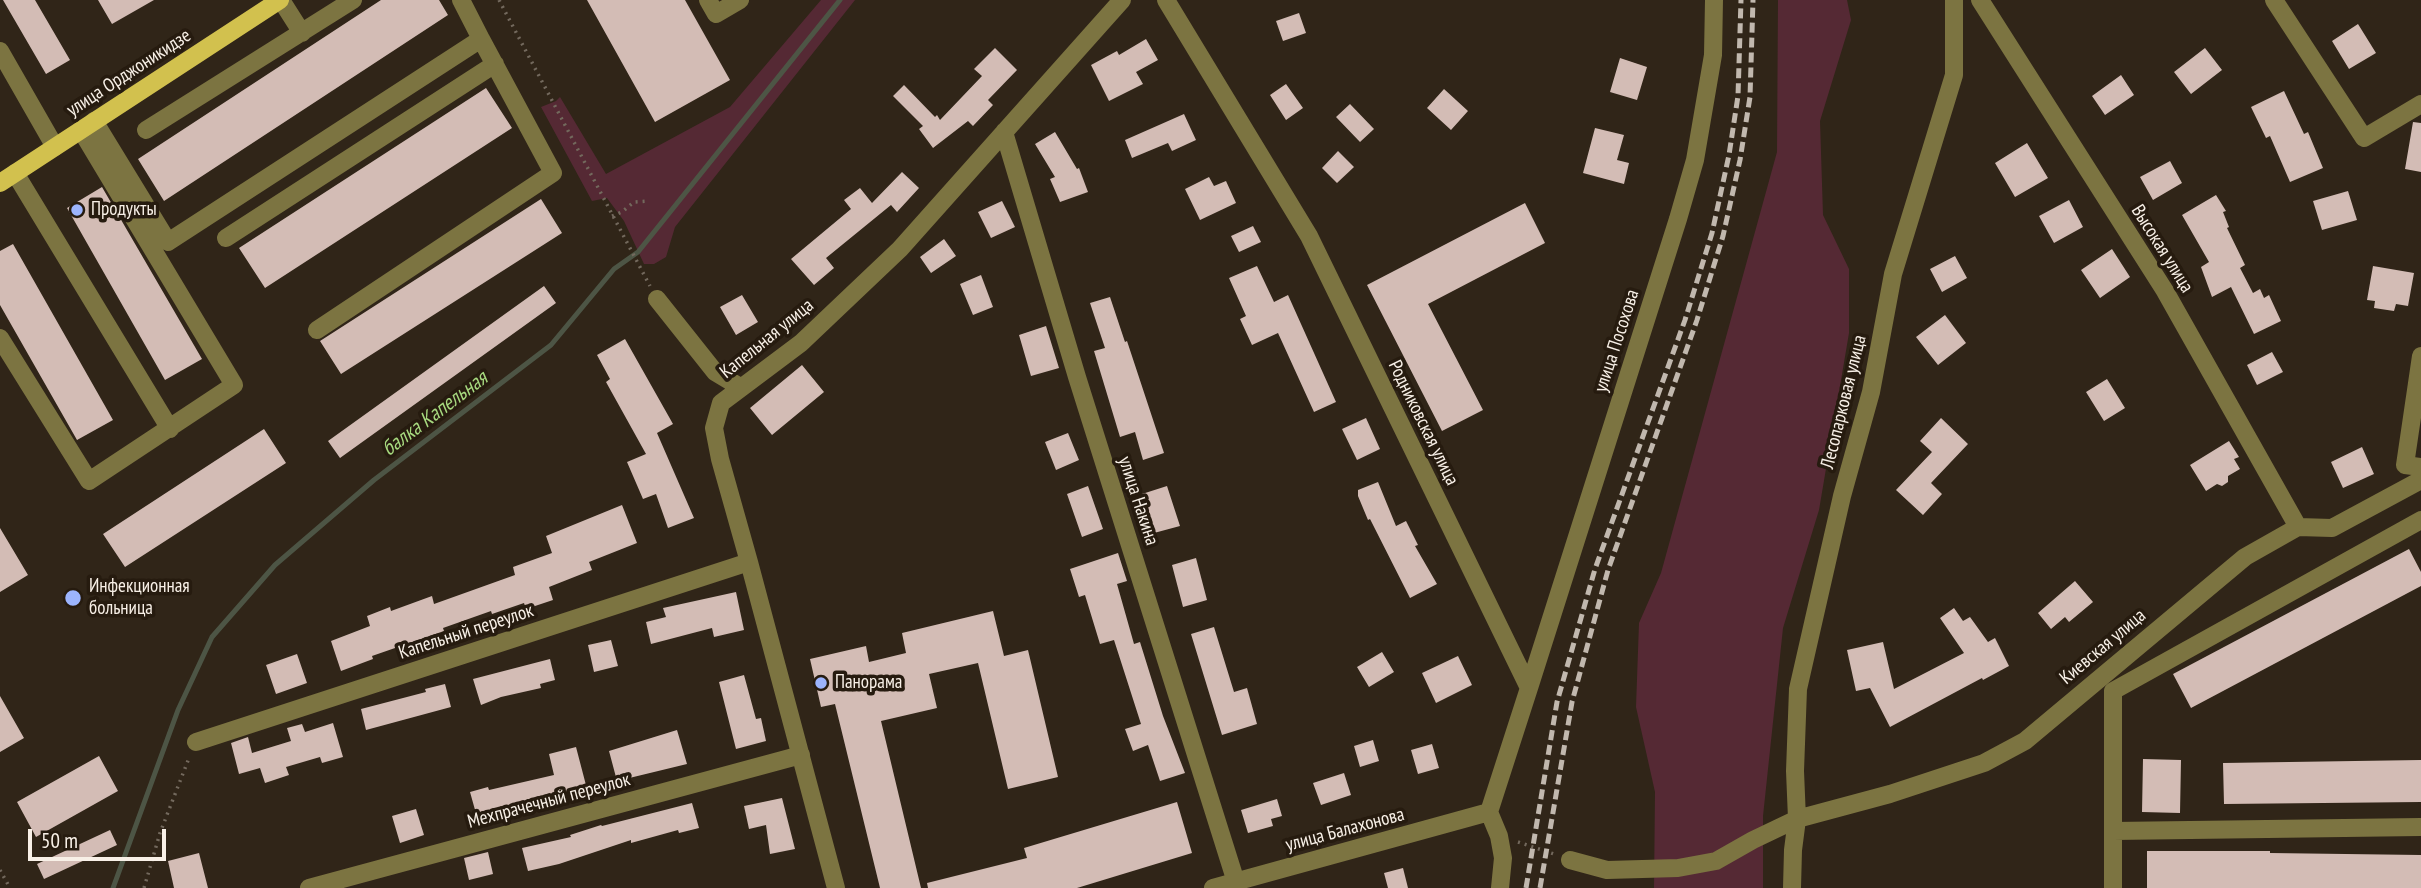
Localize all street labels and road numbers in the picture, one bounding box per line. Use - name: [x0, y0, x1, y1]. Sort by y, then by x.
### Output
- street label: улица Орджоникидзе: [63, 24, 195, 122]
- street label: Высокая улица: [2126, 201, 2198, 297]
- street label: улица Посохова: [1590, 287, 1644, 395]
- street label: Капельная улица: [716, 294, 818, 384]
- street label: Лесопарковая улица: [1816, 333, 1872, 471]
- street label: Родниковская улица: [1383, 357, 1463, 489]
- street label: улица Накина: [1113, 454, 1163, 548]
- street label: Капельный переулок: [396, 599, 536, 665]
- street label: Киевская улица: [2055, 604, 2151, 690]
- street label: Мехпрачечный переулок: [465, 768, 633, 834]
- street label: улица Балахонова: [1283, 803, 1407, 857]

